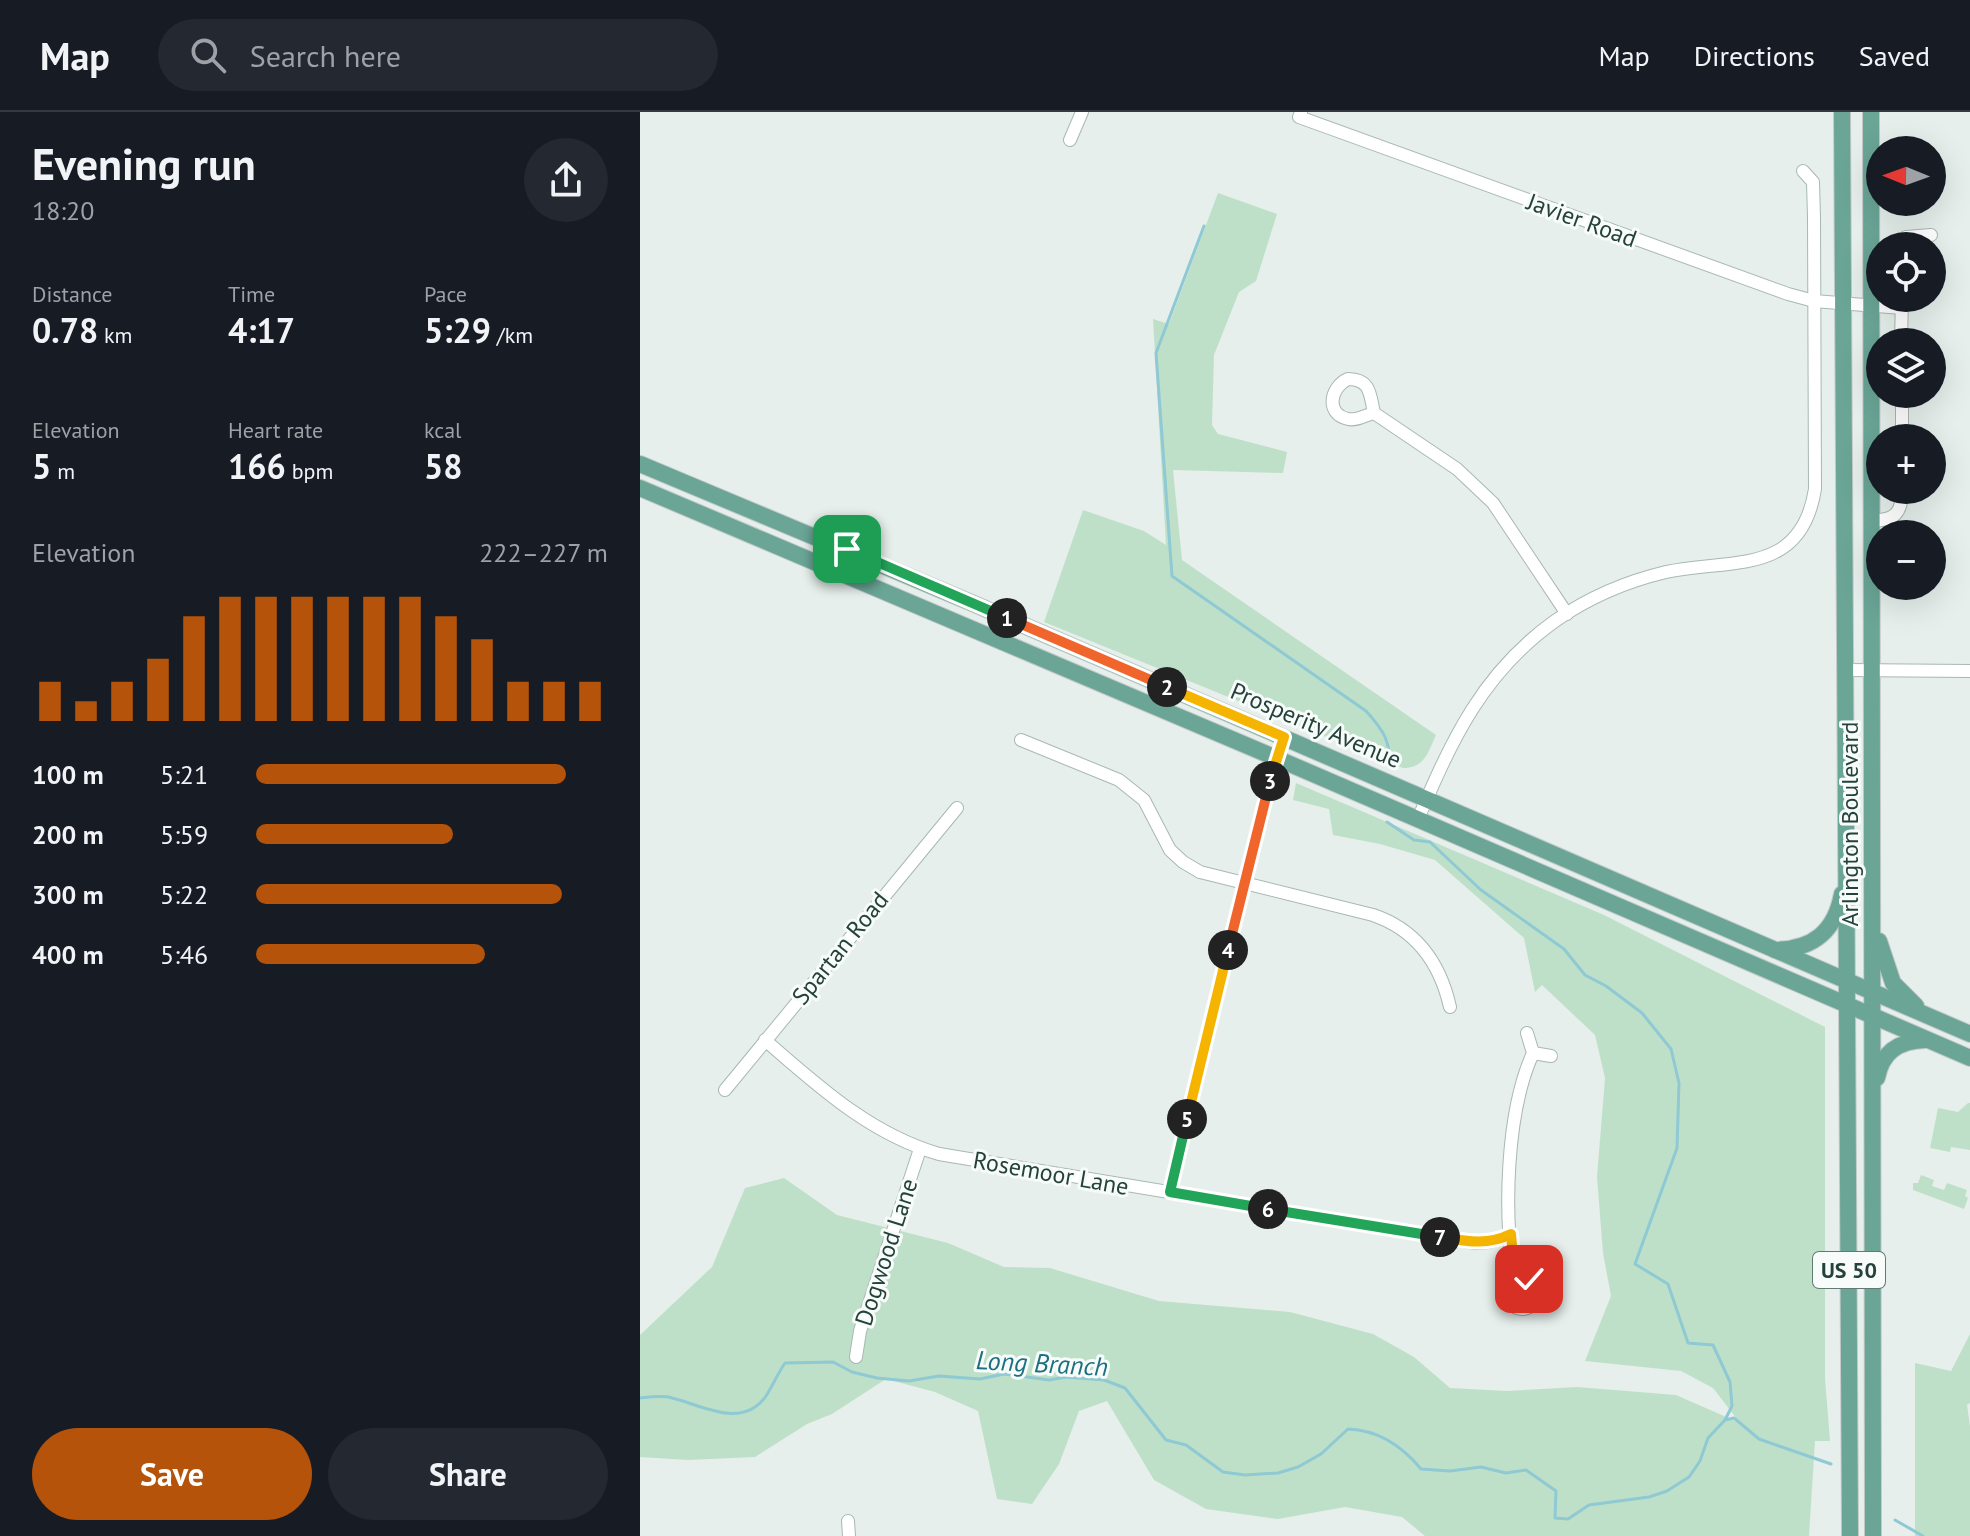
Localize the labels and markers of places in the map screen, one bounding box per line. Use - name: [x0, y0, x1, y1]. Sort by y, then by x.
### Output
- pin: [813, 515, 881, 583]
- pin: 1: [987, 598, 1027, 638]
- pin: 2: [1147, 667, 1187, 707]
- pin: 3: [1250, 761, 1290, 801]
- pin: 4: [1208, 930, 1248, 970]
- pin: 5: [1167, 1099, 1207, 1139]
- pin: 6: [1248, 1189, 1288, 1229]
- pin: 7: [1420, 1217, 1460, 1257]
- pin: [1495, 1245, 1563, 1313]

